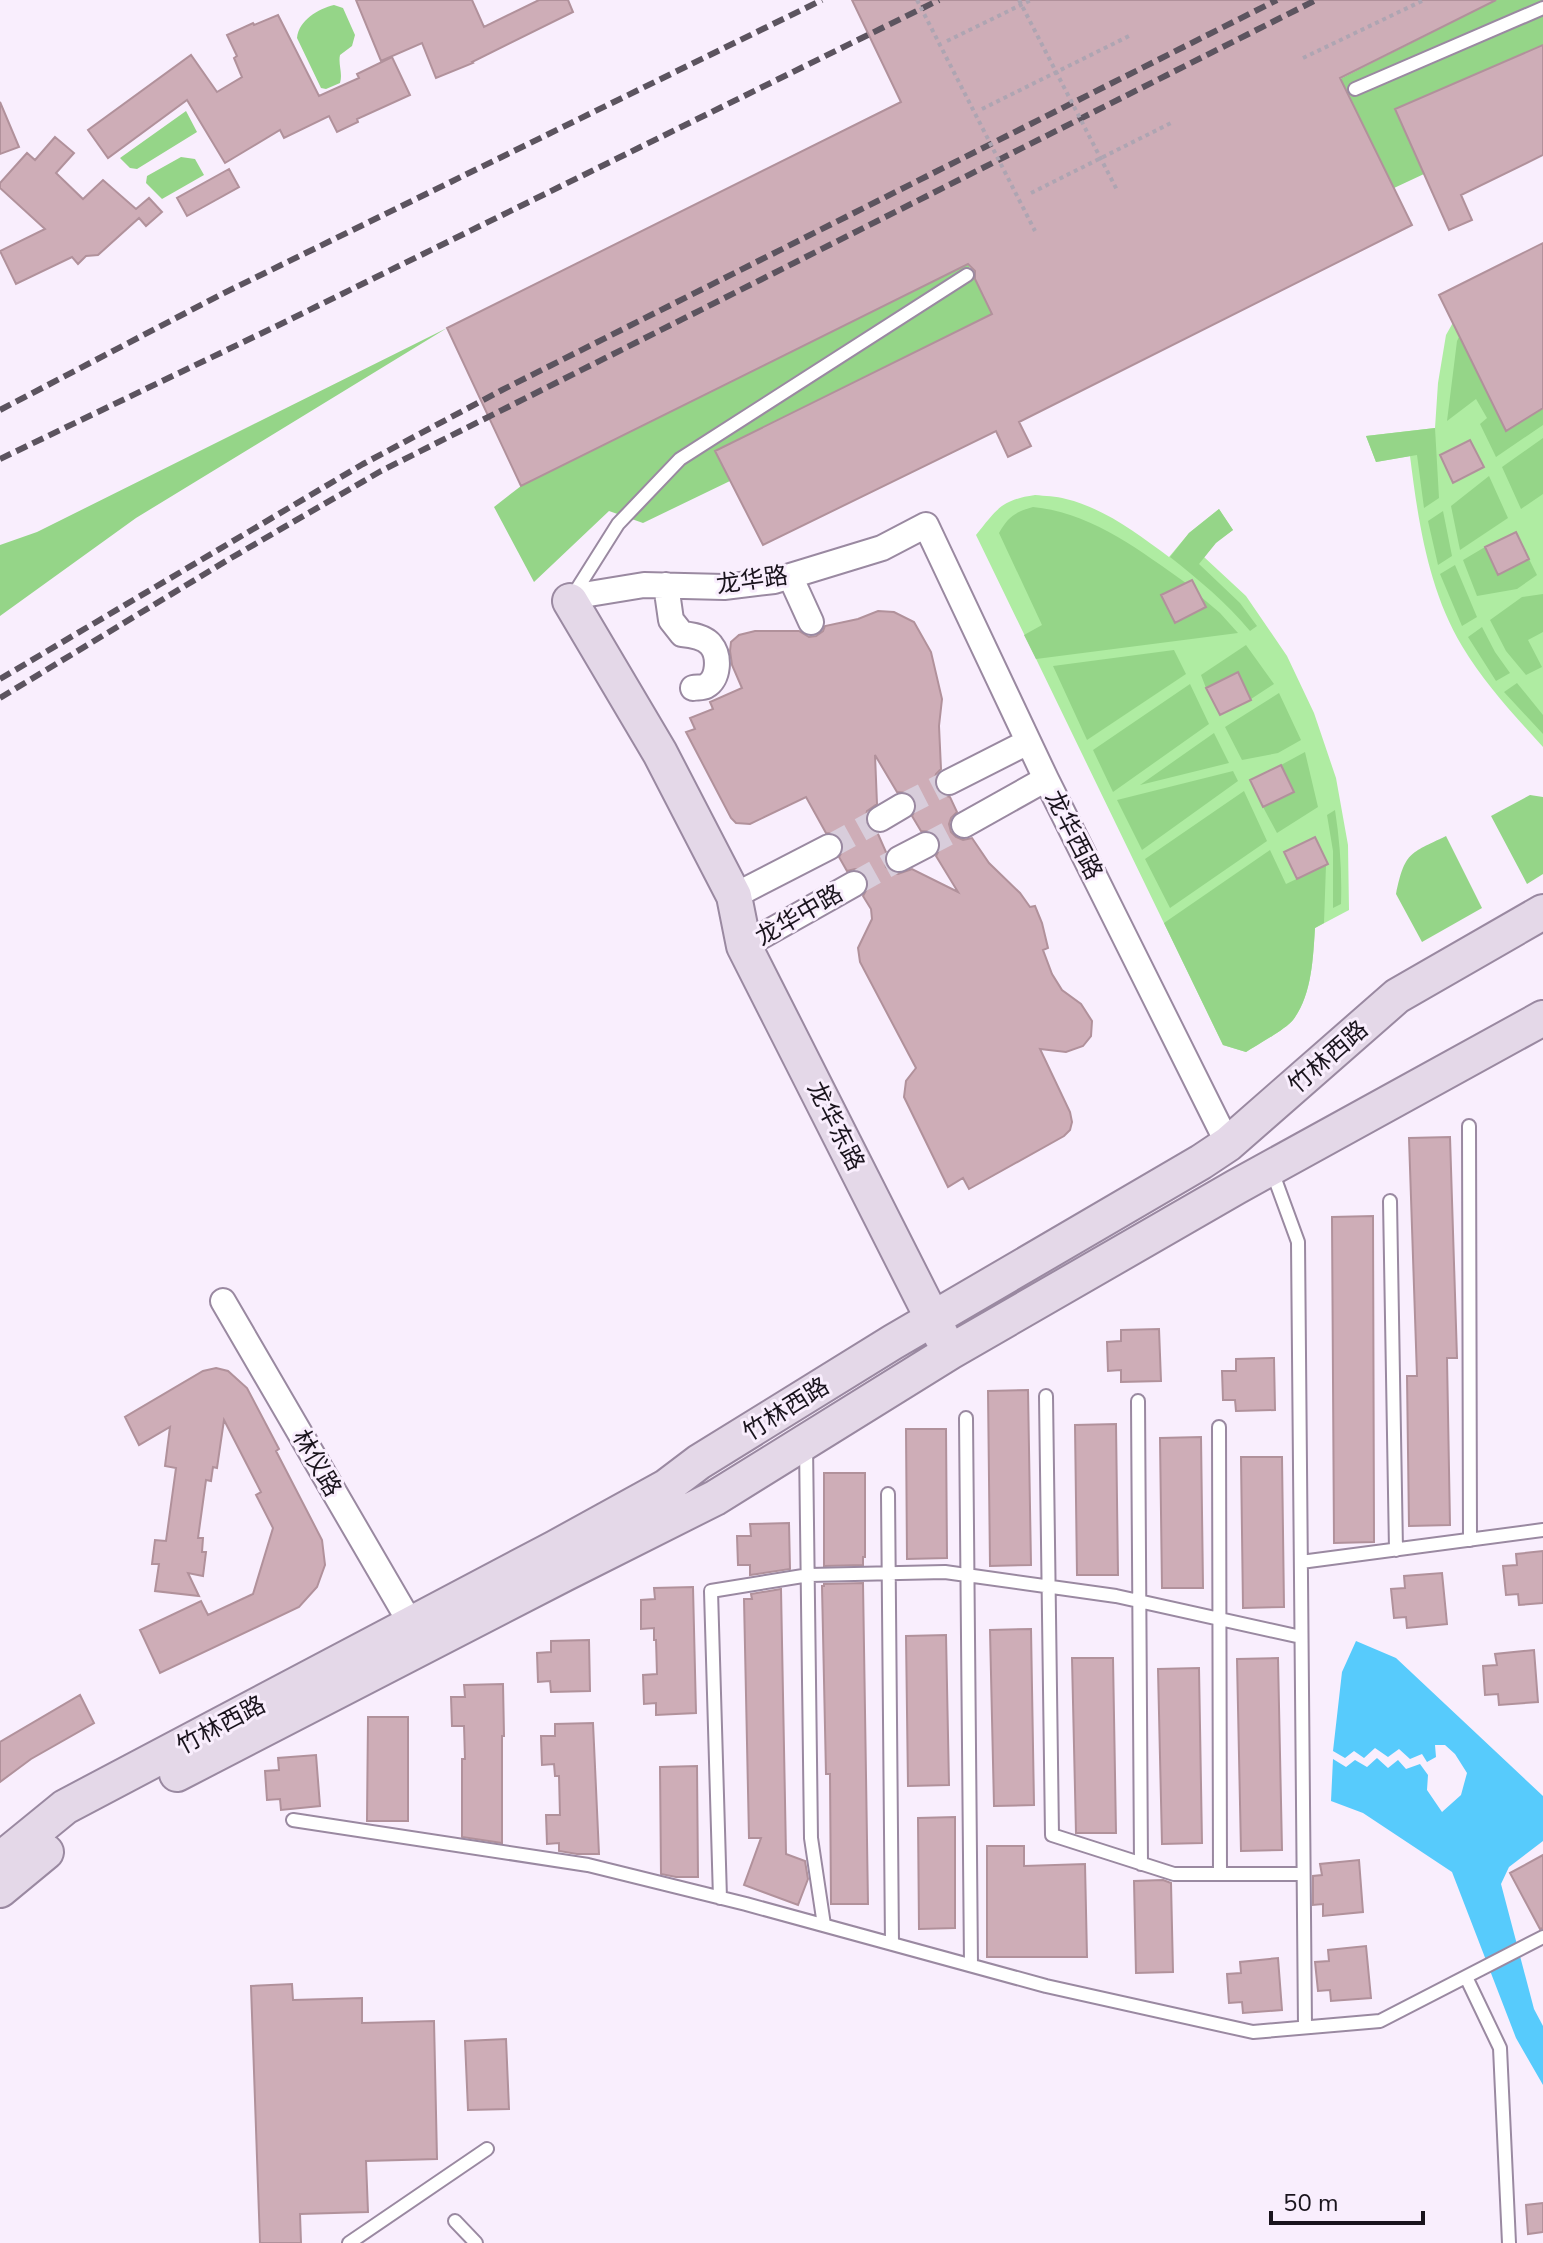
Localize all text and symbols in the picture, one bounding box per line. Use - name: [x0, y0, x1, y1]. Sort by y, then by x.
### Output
- street label: 龙华路: [714, 559, 790, 601]
- street label: 龙华西路: [1038, 785, 1110, 885]
- street label: 龙华中路: [749, 877, 849, 953]
- street label: 竹林西路: [1281, 1013, 1375, 1101]
- street label: 龙华东路: [800, 1076, 872, 1176]
- street label: 竹林西路: [737, 1370, 835, 1448]
- street label: 林仪路: [285, 1424, 349, 1502]
- street label: 竹林西路: [171, 1688, 271, 1762]
- scale bar: [1271, 2175, 1423, 2225]
- text: 50 m: [1283, 2187, 1339, 2219]

